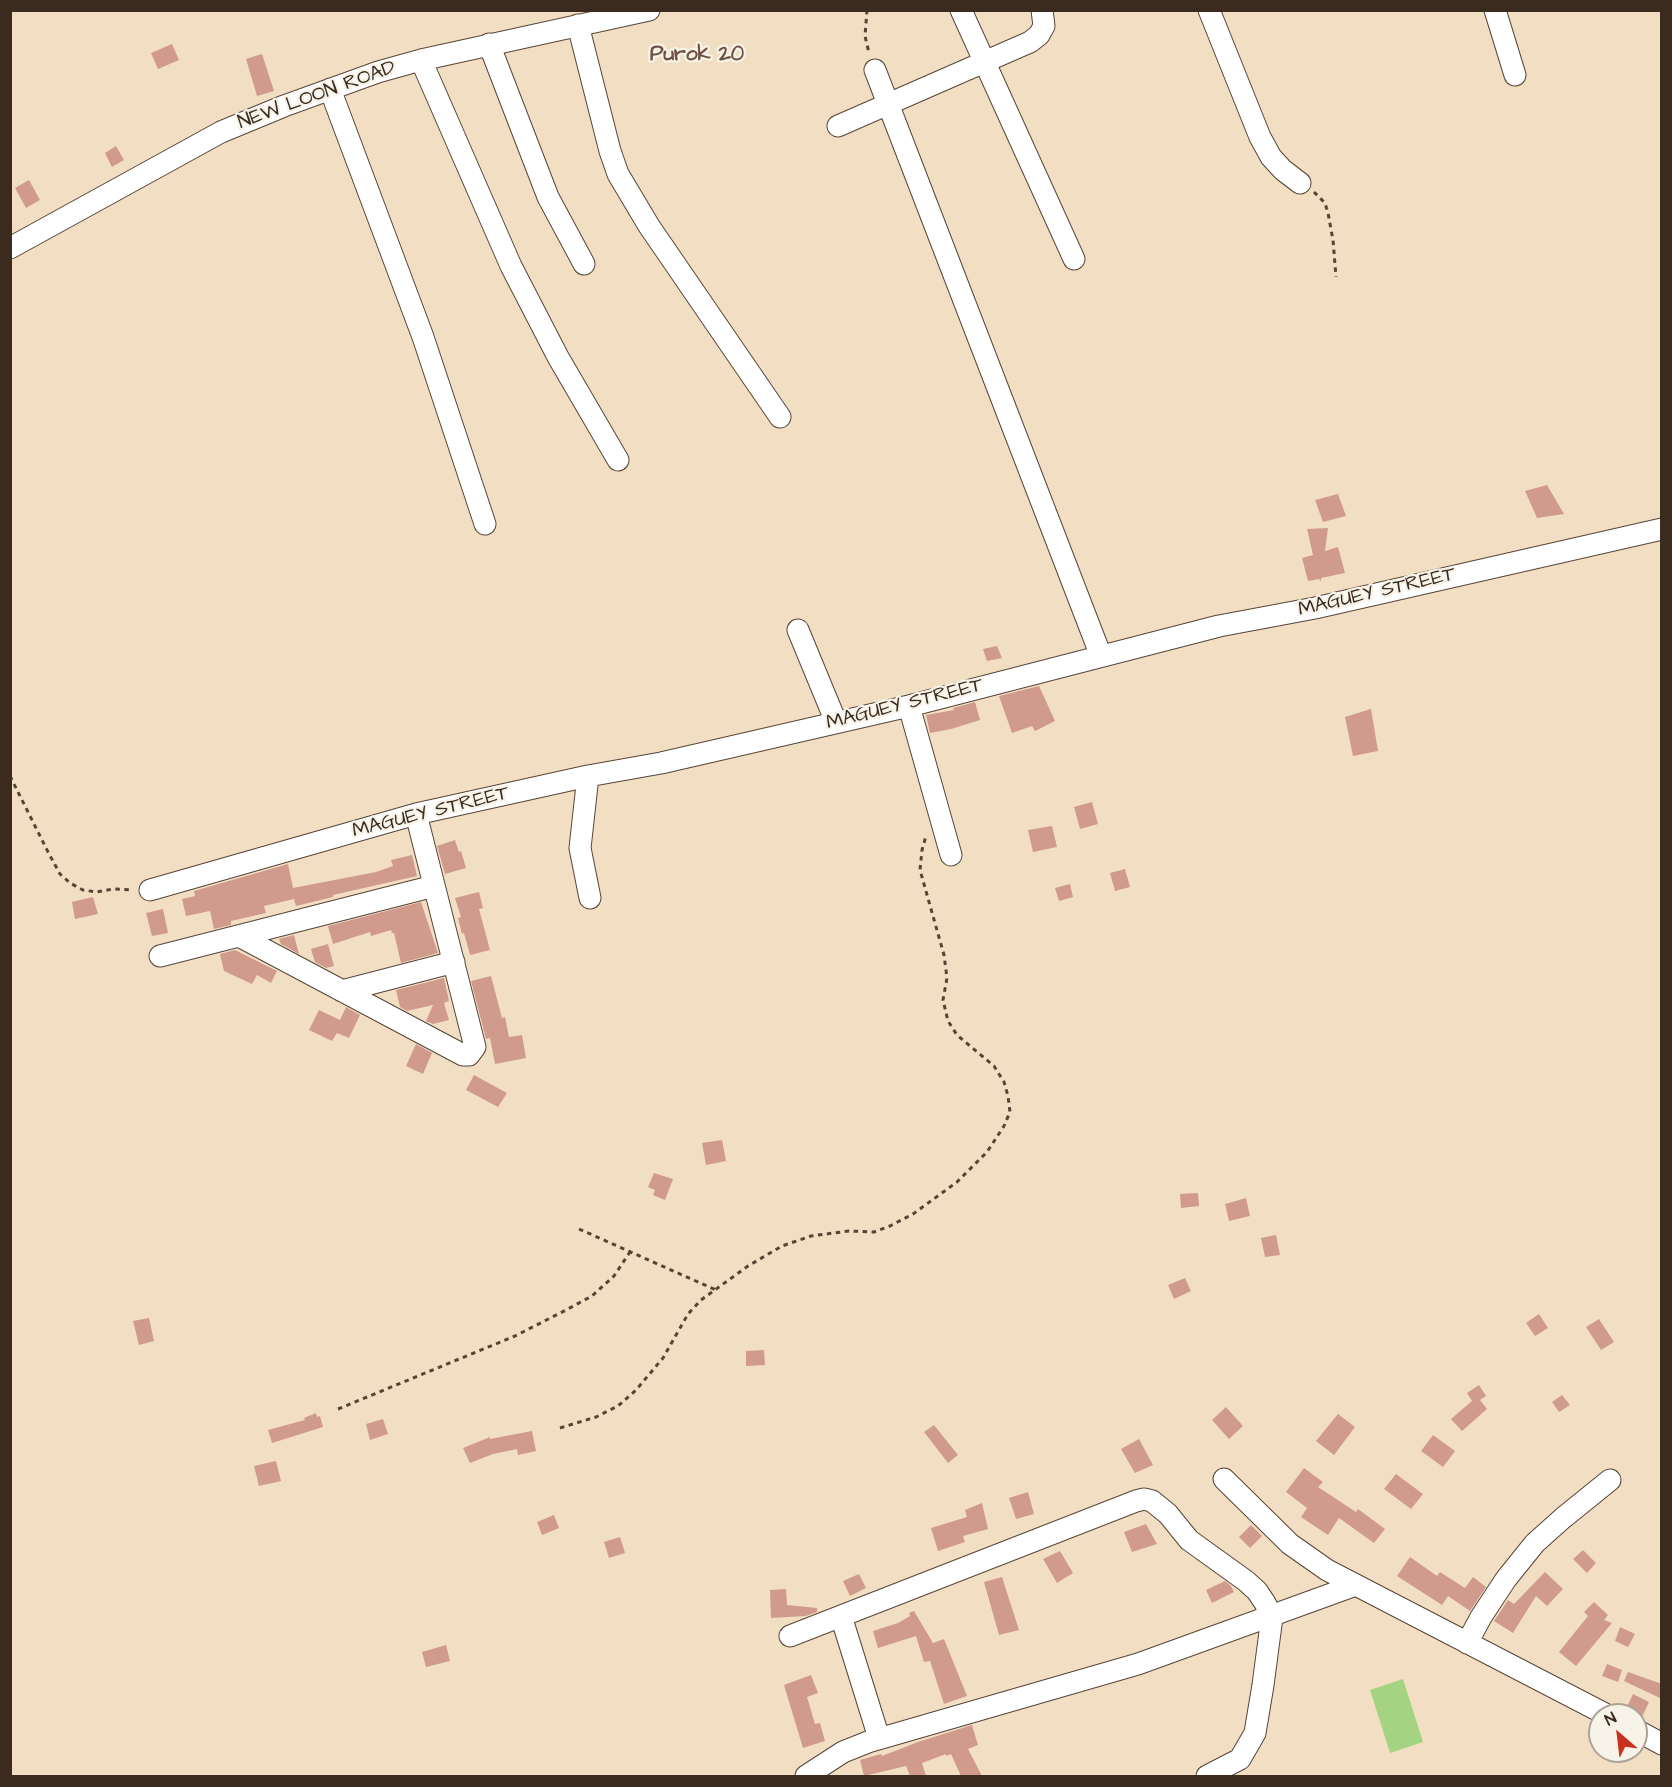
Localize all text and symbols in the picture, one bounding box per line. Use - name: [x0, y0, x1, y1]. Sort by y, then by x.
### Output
- district label: Purok 20: [650, 43, 744, 69]
- street label: NEW LOON ROAD: [235, 56, 399, 136]
- street label: MAGUEY STREET: [1296, 563, 1458, 623]
- street label: MAGUEY STREET: [824, 674, 986, 736]
- street label: MAGUEY STREET: [350, 782, 512, 844]
- north arrow: [1588, 1703, 1648, 1763]
- text: N: [1601, 1707, 1620, 1731]

